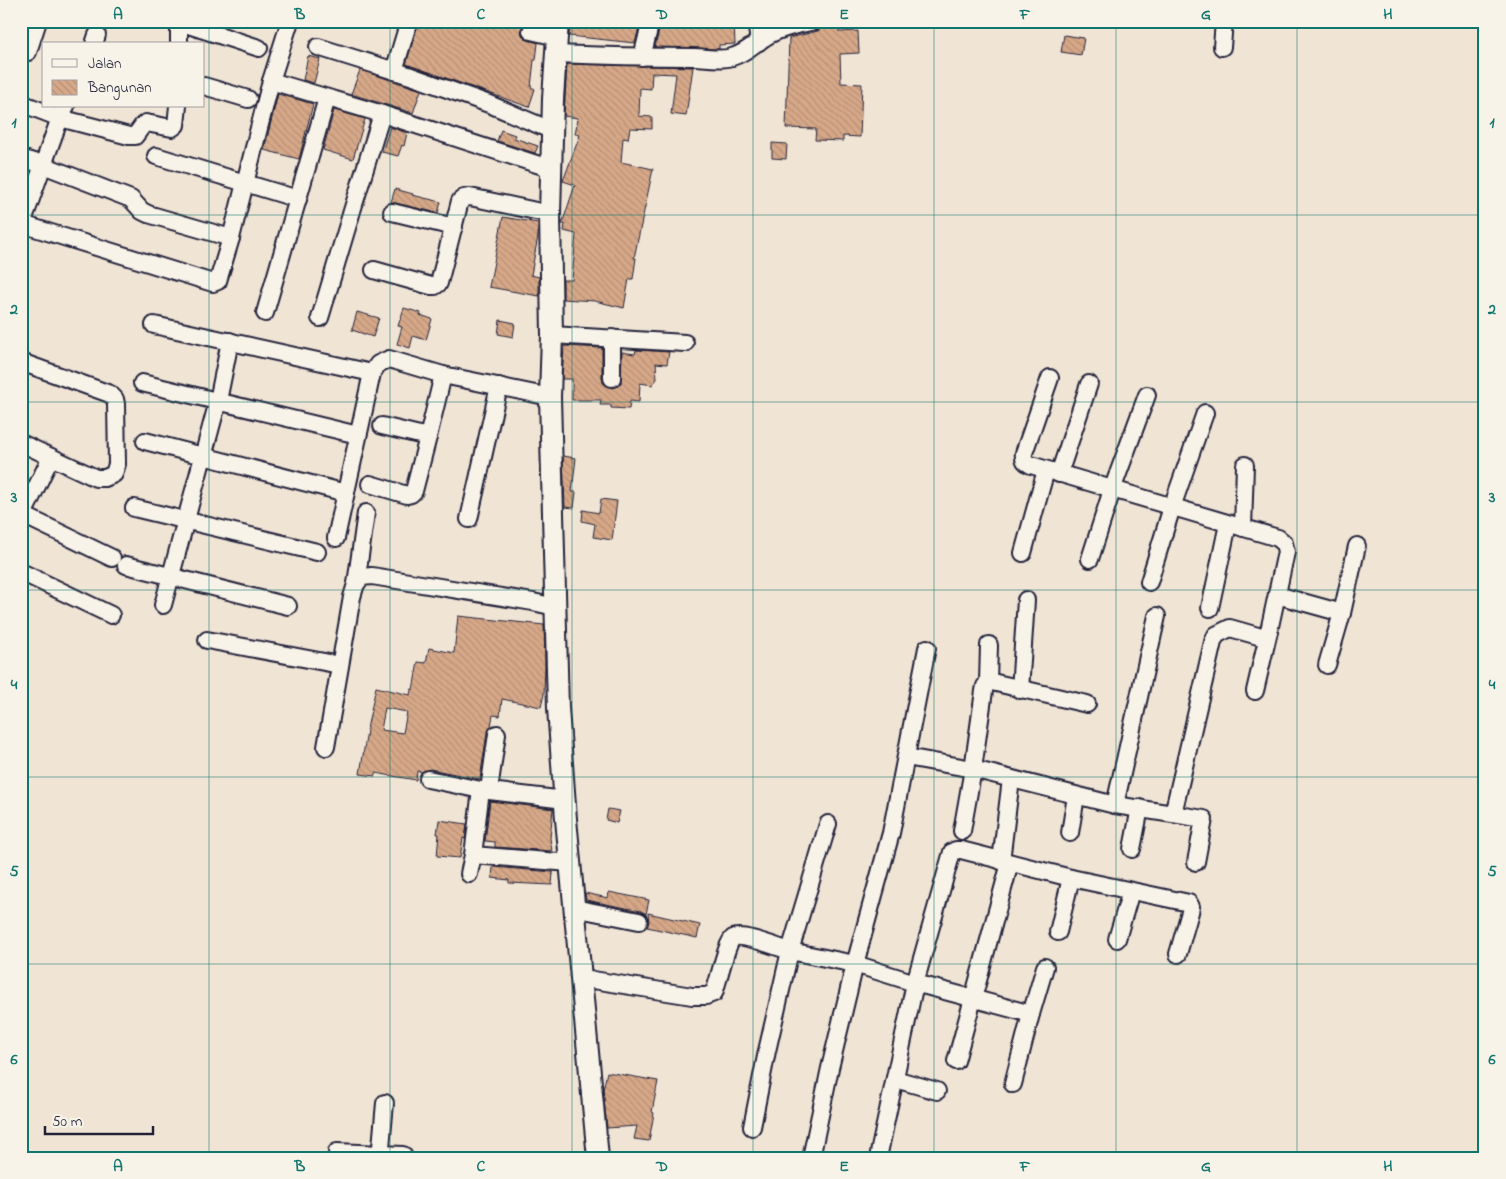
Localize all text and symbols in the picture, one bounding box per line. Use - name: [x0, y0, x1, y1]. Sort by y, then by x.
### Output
- text: A: [113, 3, 123, 27]
- text: B: [294, 3, 306, 27]
- text: C: [477, 3, 486, 27]
- text: D: [655, 3, 668, 27]
- text: E: [839, 3, 849, 27]
- text: F: [1019, 3, 1031, 27]
- text: G: [1201, 3, 1211, 27]
- text: H: [1383, 3, 1393, 27]
- legend: [42, 42, 205, 108]
- text: Jalan: [88, 53, 121, 75]
- text: Bangunan: [87, 77, 152, 100]
- text: 1: [11, 111, 17, 135]
- text: 1: [1489, 111, 1495, 135]
- text: 2: [9, 298, 18, 322]
- text: 2: [1487, 298, 1496, 322]
- text: 3: [10, 486, 18, 510]
- text: 3: [1488, 486, 1496, 510]
- text: 4: [10, 673, 18, 697]
- text: 4: [1488, 673, 1496, 697]
- text: 5: [9, 860, 19, 884]
- text: 5: [1487, 860, 1497, 884]
- text: 6: [9, 1048, 18, 1072]
- text: 6: [1487, 1048, 1496, 1072]
- scale bar: [45, 1104, 152, 1136]
- text: 50 m: [52, 1111, 83, 1133]
- text: A: [113, 1155, 123, 1179]
- text: B: [294, 1155, 306, 1179]
- text: C: [477, 1155, 486, 1179]
- text: D: [655, 1155, 668, 1179]
- text: E: [839, 1155, 849, 1179]
- text: F: [1019, 1155, 1031, 1179]
- text: G: [1201, 1155, 1211, 1179]
- text: H: [1383, 1155, 1393, 1179]

